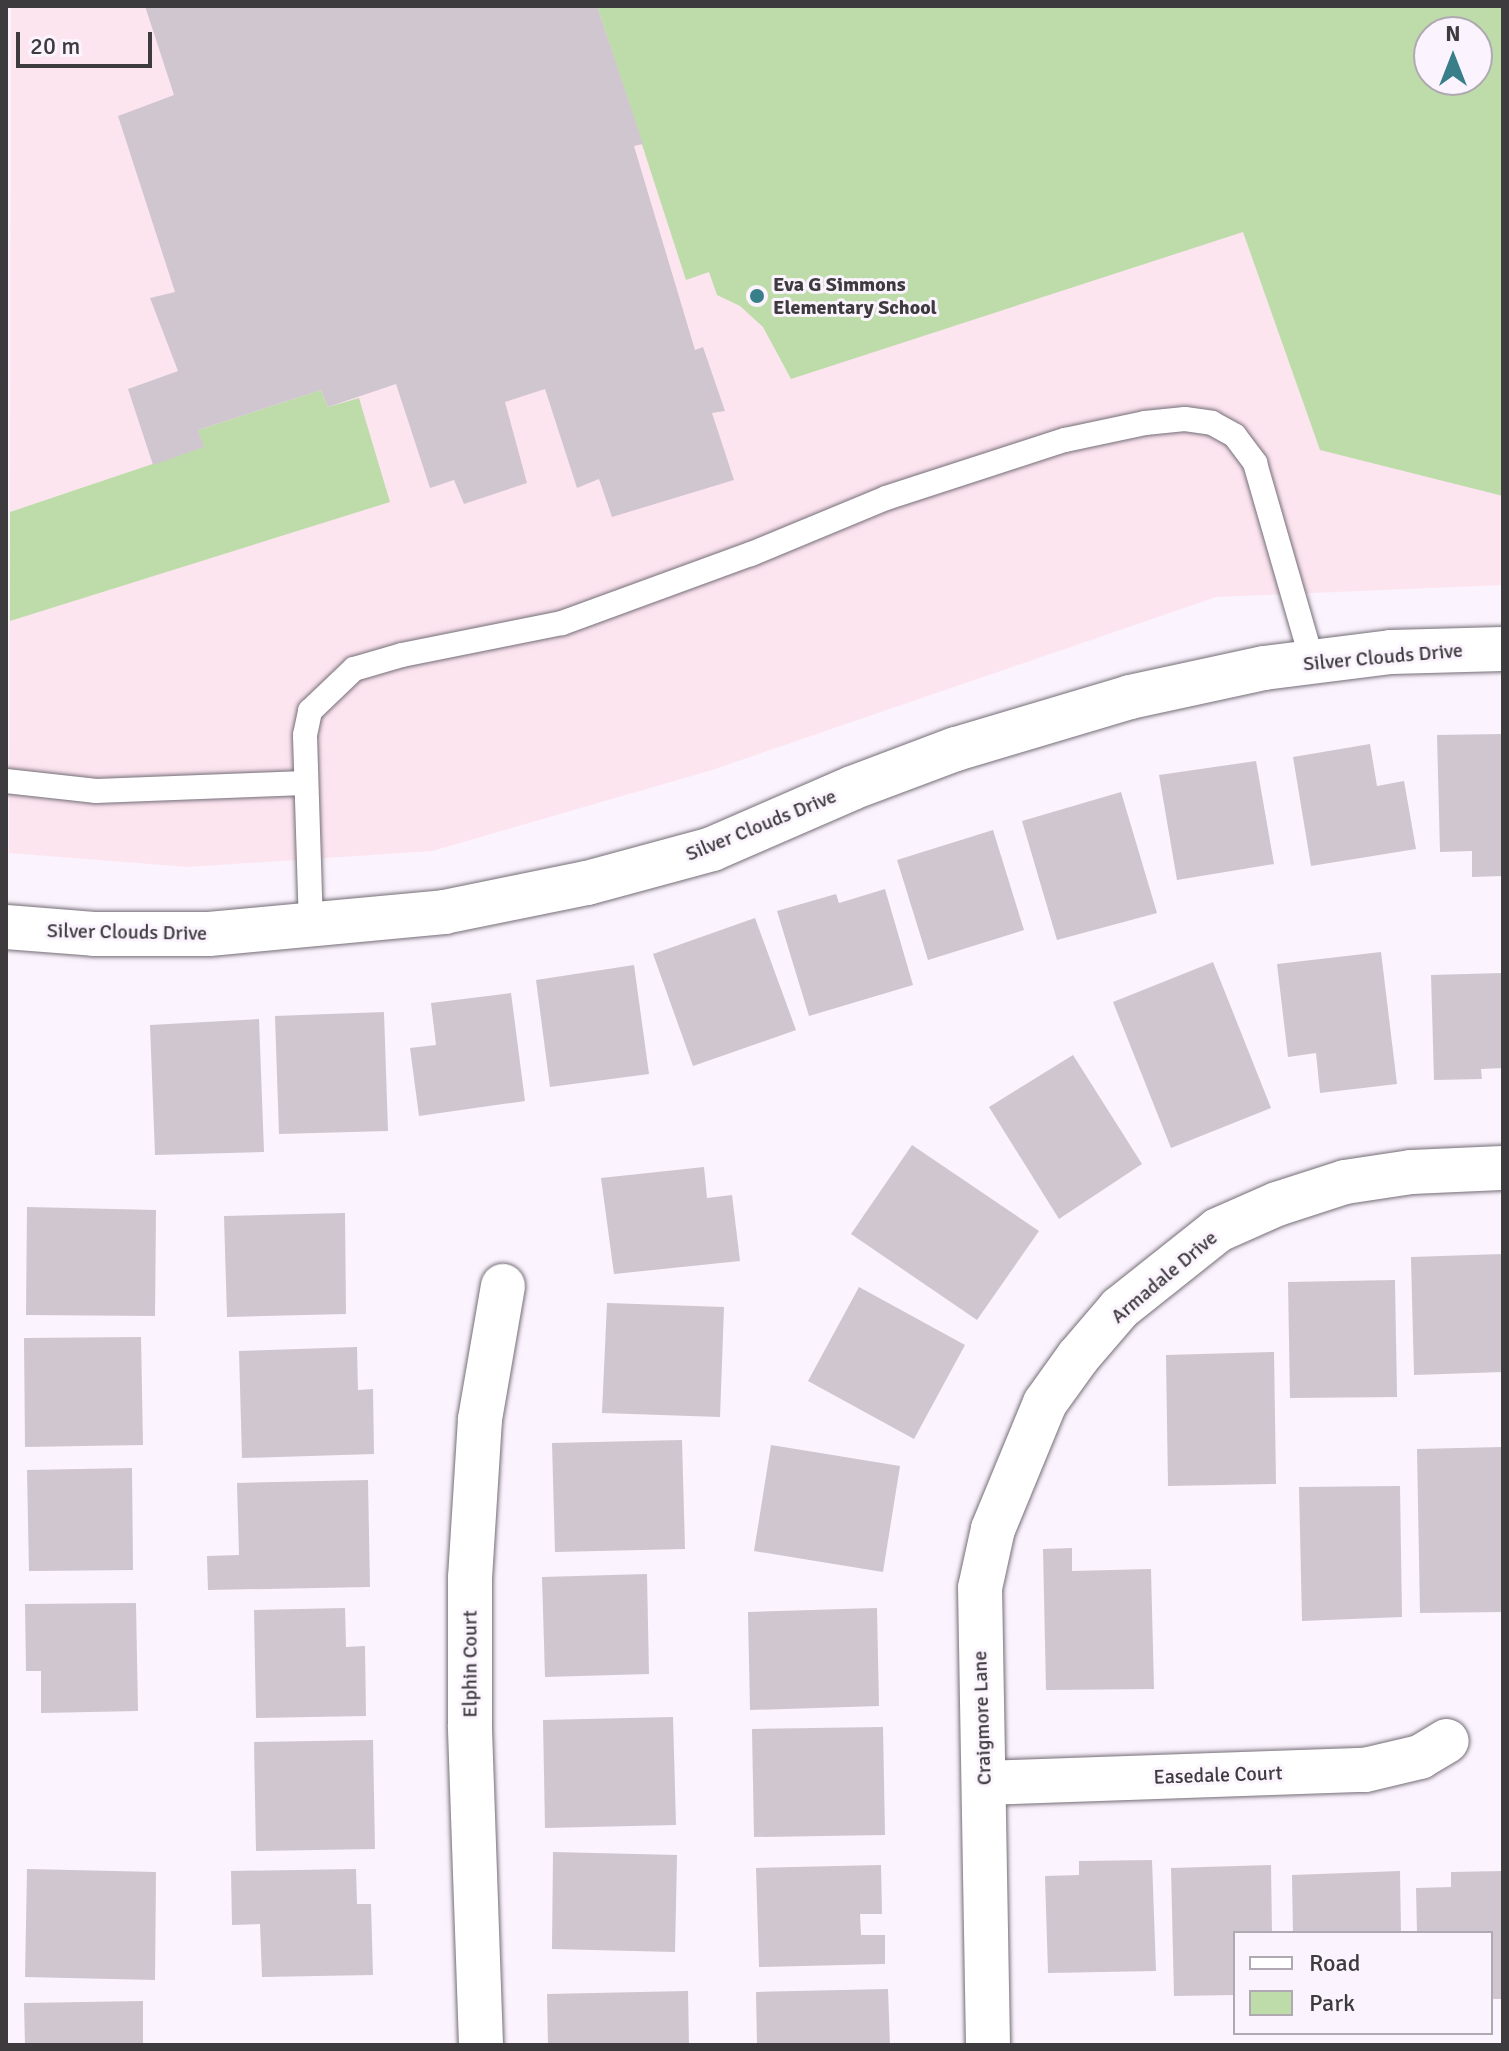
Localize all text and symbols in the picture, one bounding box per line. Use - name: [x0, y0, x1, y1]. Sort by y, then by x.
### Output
- scale bar: [20, 16, 156, 66]
- north arrow: [1413, 16, 1493, 96]
- text: N: [1445, 20, 1461, 47]
- text: 20 m: [30, 31, 80, 61]
- place label: Eva G Simmons Elementary School: [773, 272, 937, 319]
- marker: Eva G Simmons Elementary School: [748, 287, 766, 305]
- street label: Silver Clouds Drive: [1302, 638, 1464, 676]
- street label: Silver Clouds Drive: [682, 784, 840, 866]
- street label: Silver Clouds Drive: [47, 919, 207, 945]
- street label: Armadale Drive: [1106, 1226, 1222, 1328]
- street label: Elphin Court: [458, 1610, 482, 1718]
- street label: Craigmore Lane: [968, 1650, 996, 1786]
- street label: Easedale Court: [1153, 1761, 1283, 1789]
- legend: [1233, 1931, 1493, 2035]
- text: Road: [1309, 1948, 1360, 1978]
- text: Park: [1309, 1988, 1355, 2018]

